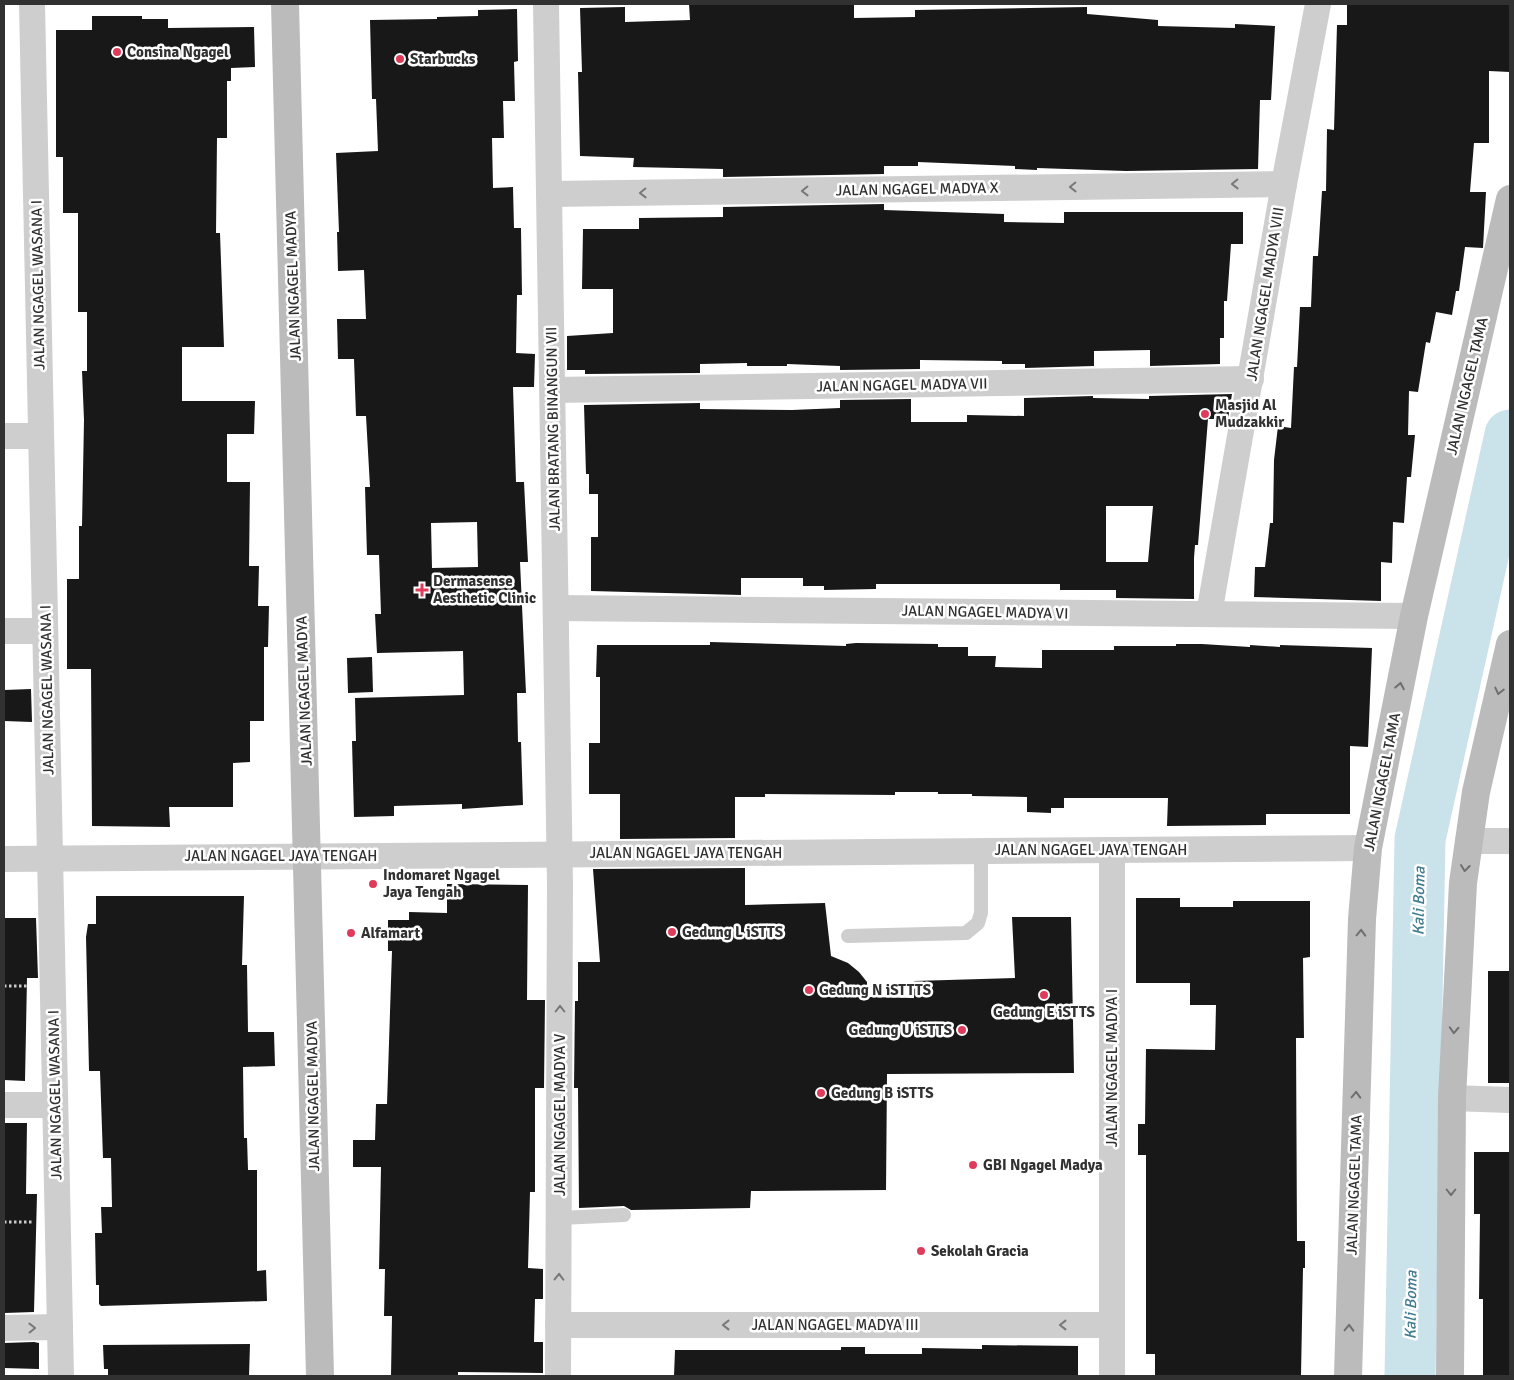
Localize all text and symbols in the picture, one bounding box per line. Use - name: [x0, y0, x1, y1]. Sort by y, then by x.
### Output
- place label: Consina Ngagel: [127, 43, 229, 61]
- marker: Consina Ngagel: [111, 46, 123, 58]
- place label: Starbucks: [410, 50, 476, 68]
- marker: Starbucks: [394, 53, 406, 65]
- street label: JALAN NGAGEL MADYA X: [835, 179, 999, 199]
- one-way arrow: [1231, 179, 1238, 189]
- one-way arrow: [1068, 182, 1076, 192]
- one-way arrow: [801, 186, 808, 196]
- one-way arrow: [638, 188, 646, 198]
- street label: JALAN NGAGEL WASANA I: [28, 200, 48, 370]
- street label: JALAN NGAGEL MADYA VIII: [1242, 206, 1288, 382]
- street label: JALAN NGAGEL MADYA: [281, 210, 305, 362]
- street label: JALAN NGAGEL TAMA: [1442, 315, 1492, 457]
- street label: JALAN BRATANG BINANGUN VII: [542, 326, 564, 532]
- street label: JALAN NGAGEL MADYA VII: [816, 375, 988, 395]
- place label: Masjid Al Mudzakkir: [1215, 396, 1284, 431]
- marker: Masjid Al Mudzakkir: [1199, 408, 1211, 420]
- place label: Dermasense Aesthetic Clinic: [433, 572, 536, 607]
- marker: Dermasense Aesthetic Clinic: [415, 583, 429, 597]
- street label: JALAN NGAGEL MADYA VI: [901, 602, 1069, 622]
- street label: JALAN NGAGEL WASANA I: [37, 605, 57, 775]
- street label: JALAN NGAGEL MADYA: [292, 615, 316, 767]
- one-way arrow: [1395, 682, 1405, 691]
- one-way arrow: [1494, 687, 1505, 696]
- street label: JALAN NGAGEL TAMA: [1360, 711, 1404, 853]
- street label: JALAN NGAGEL JAYA TENGAH: [995, 841, 1187, 859]
- street label: JALAN NGAGEL JAYA TENGAH: [590, 844, 782, 862]
- street label: JALAN NGAGEL JAYA TENGAH: [185, 847, 377, 865]
- one-way arrow: [1460, 863, 1470, 872]
- water label: Kali Boma: [1408, 865, 1430, 936]
- place label: Indomaret Ngagel Jaya Tengah: [383, 866, 500, 901]
- marker: Indomaret Ngagel Jaya Tengah: [367, 878, 379, 890]
- place label: Gedung L iSTTS: [682, 923, 783, 941]
- place label: Alfamart: [361, 924, 420, 942]
- marker: Gedung L iSTTS: [666, 926, 678, 938]
- marker: Alfamart: [345, 927, 357, 939]
- one-way arrow: [1356, 928, 1367, 936]
- place label: Gedung N iSTTTS: [819, 981, 931, 999]
- marker: Gedung N iSTTTS: [803, 984, 815, 996]
- marker: Gedung E iSTTS: [1038, 989, 1050, 1001]
- street label: JALAN NGAGEL MADYA I: [1103, 989, 1121, 1147]
- place label: Gedung E iSTTS: [993, 1003, 1095, 1021]
- one-way arrow: [555, 1005, 565, 1012]
- street label: JALAN NGAGEL WASANA I: [45, 1010, 65, 1180]
- street label: JALAN NGAGEL MADYA: [303, 1021, 323, 1171]
- place label: Gedung U iSTTS: [849, 1021, 952, 1039]
- marker: Gedung U iSTTS: [956, 1024, 968, 1036]
- one-way arrow: [1449, 1026, 1460, 1034]
- street label: JALAN NGAGEL MADYA V: [551, 1033, 569, 1196]
- place label: Gedung B iSTTS: [831, 1084, 934, 1102]
- marker: Gedung B iSTTS: [815, 1087, 827, 1099]
- one-way arrow: [1351, 1091, 1362, 1099]
- street label: JALAN NGAGEL TAMA: [1343, 1114, 1365, 1256]
- place label: GBI Ngagel Madya: [983, 1156, 1103, 1174]
- marker: GBI Ngagel Madya: [967, 1159, 979, 1171]
- one-way arrow: [1446, 1188, 1456, 1196]
- place label: Sekolah Gracia: [931, 1242, 1029, 1260]
- marker: Sekolah Gracia: [915, 1245, 927, 1257]
- water label: Kali Boma: [1400, 1269, 1422, 1340]
- one-way arrow: [554, 1272, 564, 1280]
- street label: JALAN NGAGEL MADYA III: [751, 1316, 919, 1334]
- one-way arrow: [721, 1320, 729, 1330]
- one-way arrow: [1059, 1320, 1066, 1330]
- one-way arrow: [28, 1323, 36, 1333]
- one-way arrow: [1344, 1323, 1354, 1331]

